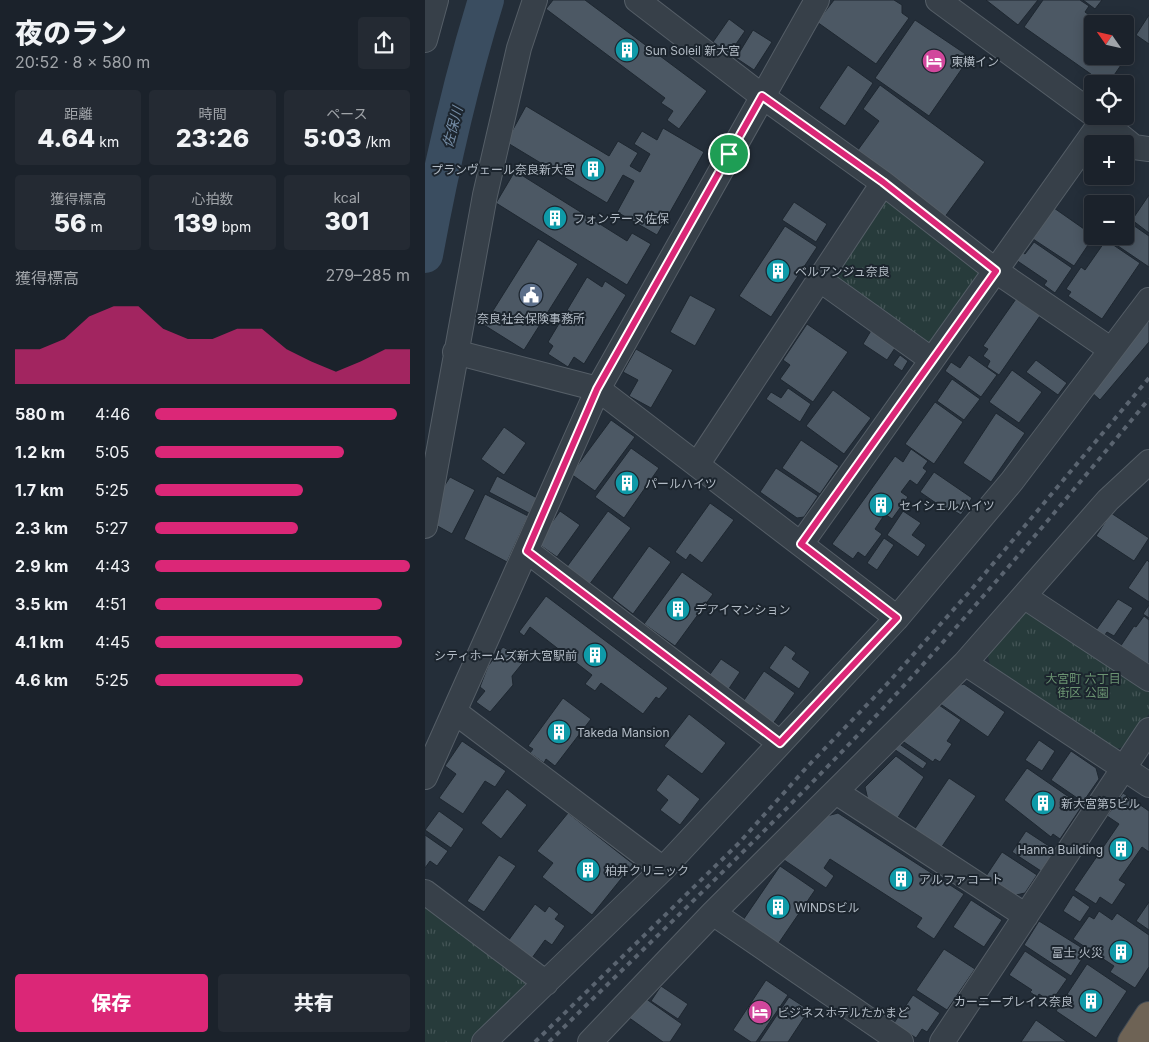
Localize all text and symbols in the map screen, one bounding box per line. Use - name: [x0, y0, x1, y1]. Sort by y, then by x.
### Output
- north arrow: [1084, 15, 1134, 65]
- map controls: [1084, 15, 1134, 245]
- text: 夜のラン: [15, 16, 127, 50]
- button: share: [358, 17, 410, 69]
- building icon: Sun Soleil 新大宮: [614, 37, 640, 63]
- place label: Sun Soleil 新大宮: [645, 43, 740, 58]
- hotel icon: 東横イン: [921, 48, 947, 74]
- text: 20:52 · 8 × 580 m: [15, 52, 150, 72]
- place label: 東横イン: [951, 54, 999, 69]
- button: locate: [1084, 75, 1134, 125]
- water label: 佐保川: [438, 103, 466, 149]
- text: 距離: [64, 105, 92, 122]
- text: 時間: [198, 105, 226, 122]
- text: ペース: [326, 105, 367, 122]
- text: 4.64: [37, 123, 95, 153]
- text: 23:26: [176, 123, 249, 153]
- text: 5:03: [303, 123, 362, 153]
- text: km: [95, 133, 119, 150]
- text: /km: [362, 133, 391, 150]
- pin: [708, 133, 750, 175]
- button: +: [1084, 135, 1134, 185]
- icon: arrive: [715, 140, 743, 168]
- building icon: プランヴェール奈良新大宮: [580, 156, 606, 182]
- place label: プランヴェール奈良新大宮: [431, 162, 575, 177]
- text: kcal: [333, 189, 360, 206]
- text: 獲得標高: [50, 190, 106, 207]
- text: 心拍数: [191, 190, 233, 207]
- button: −: [1084, 195, 1134, 245]
- building icon: フォンテーヌ佐保: [542, 205, 568, 231]
- text: 301: [324, 206, 369, 236]
- text: 56: [54, 208, 86, 238]
- text: 139: [174, 208, 218, 238]
- place label: フォンテーヌ佐保: [573, 211, 669, 226]
- text: m: [86, 218, 103, 235]
- text: bpm: [218, 218, 251, 235]
- building icon: ベルアンジュ奈良: [765, 258, 791, 284]
- place label: ベルアンジュ奈良: [795, 264, 890, 279]
- text: 279–285 m: [326, 265, 410, 285]
- text: 獲得標高: [15, 268, 79, 288]
- public building icon: 奈良社会保険事務所: [518, 282, 544, 308]
- place label: 奈良社会保険事務所: [477, 311, 585, 326]
- text: 580 m: [15, 404, 65, 424]
- text: 4:46: [95, 404, 130, 424]
- text: 1.2 km: [15, 442, 65, 462]
- text: 5:05: [95, 442, 129, 462]
- building icon: パールハイツ: [614, 470, 640, 496]
- place label: パールハイツ: [645, 476, 717, 491]
- text: 1.7 km: [15, 480, 64, 500]
- text: 5:25: [95, 480, 129, 500]
- building icon: セイシェルハイツ: [868, 492, 894, 518]
- place label: セイシェルハイツ: [899, 498, 995, 513]
- text: 2.3 km: [15, 518, 68, 538]
- text: 5:27: [95, 518, 128, 538]
- text: 2.9 km: [15, 556, 68, 576]
- text: 4:43: [95, 556, 130, 576]
- text: 3.5 km: [15, 594, 68, 614]
- text: 4:51: [95, 594, 126, 614]
- building icon: デアイマンション: [665, 596, 691, 622]
- place label: デアイマンション: [695, 602, 790, 617]
- text: 4.1 km: [15, 632, 64, 652]
- text: 4:45: [95, 632, 130, 652]
- building icon: シティホームズ新大宮駅前: [582, 642, 608, 668]
- place label: シティホームズ新大宮駅前: [434, 648, 577, 663]
- text: 4.6 km: [15, 670, 68, 690]
- text: 5:25: [95, 670, 129, 690]
- park label: 大宮町 六丁目 街区 公園: [1045, 671, 1121, 700]
- building icon: Takeda Mansion: [546, 719, 572, 745]
- place label: Takeda Mansion: [577, 725, 670, 740]
- building icon: 新大宮第5ビル: [1030, 790, 1056, 816]
- place label: 新大宮第5ビル: [1061, 796, 1140, 811]
- building icon: Hanna Building: [1108, 836, 1134, 862]
- place label: Hanna Building: [1018, 842, 1103, 857]
- building icon: 柏井クリニック: [575, 857, 601, 883]
- place label: 柏井クリニック: [605, 863, 689, 878]
- building icon: アルファコート: [888, 866, 914, 892]
- place label: アルファコート: [919, 872, 1003, 887]
- building icon: WINDSビル: [765, 894, 791, 920]
- place label: WINDSビル: [795, 900, 859, 915]
- building icon: 富士 火災: [1108, 939, 1134, 965]
- place label: 富士 火災: [1052, 945, 1103, 960]
- button: 保存: [15, 974, 208, 1032]
- button: 共有: [218, 974, 410, 1032]
- building icon: カーニープレイス奈良: [1078, 988, 1104, 1014]
- place label: カーニープレイス奈良: [954, 994, 1073, 1009]
- hotel icon: ビジネスホテルたかまど: [747, 999, 773, 1025]
- place label: ビジネスホテルたかまど: [777, 1005, 909, 1020]

